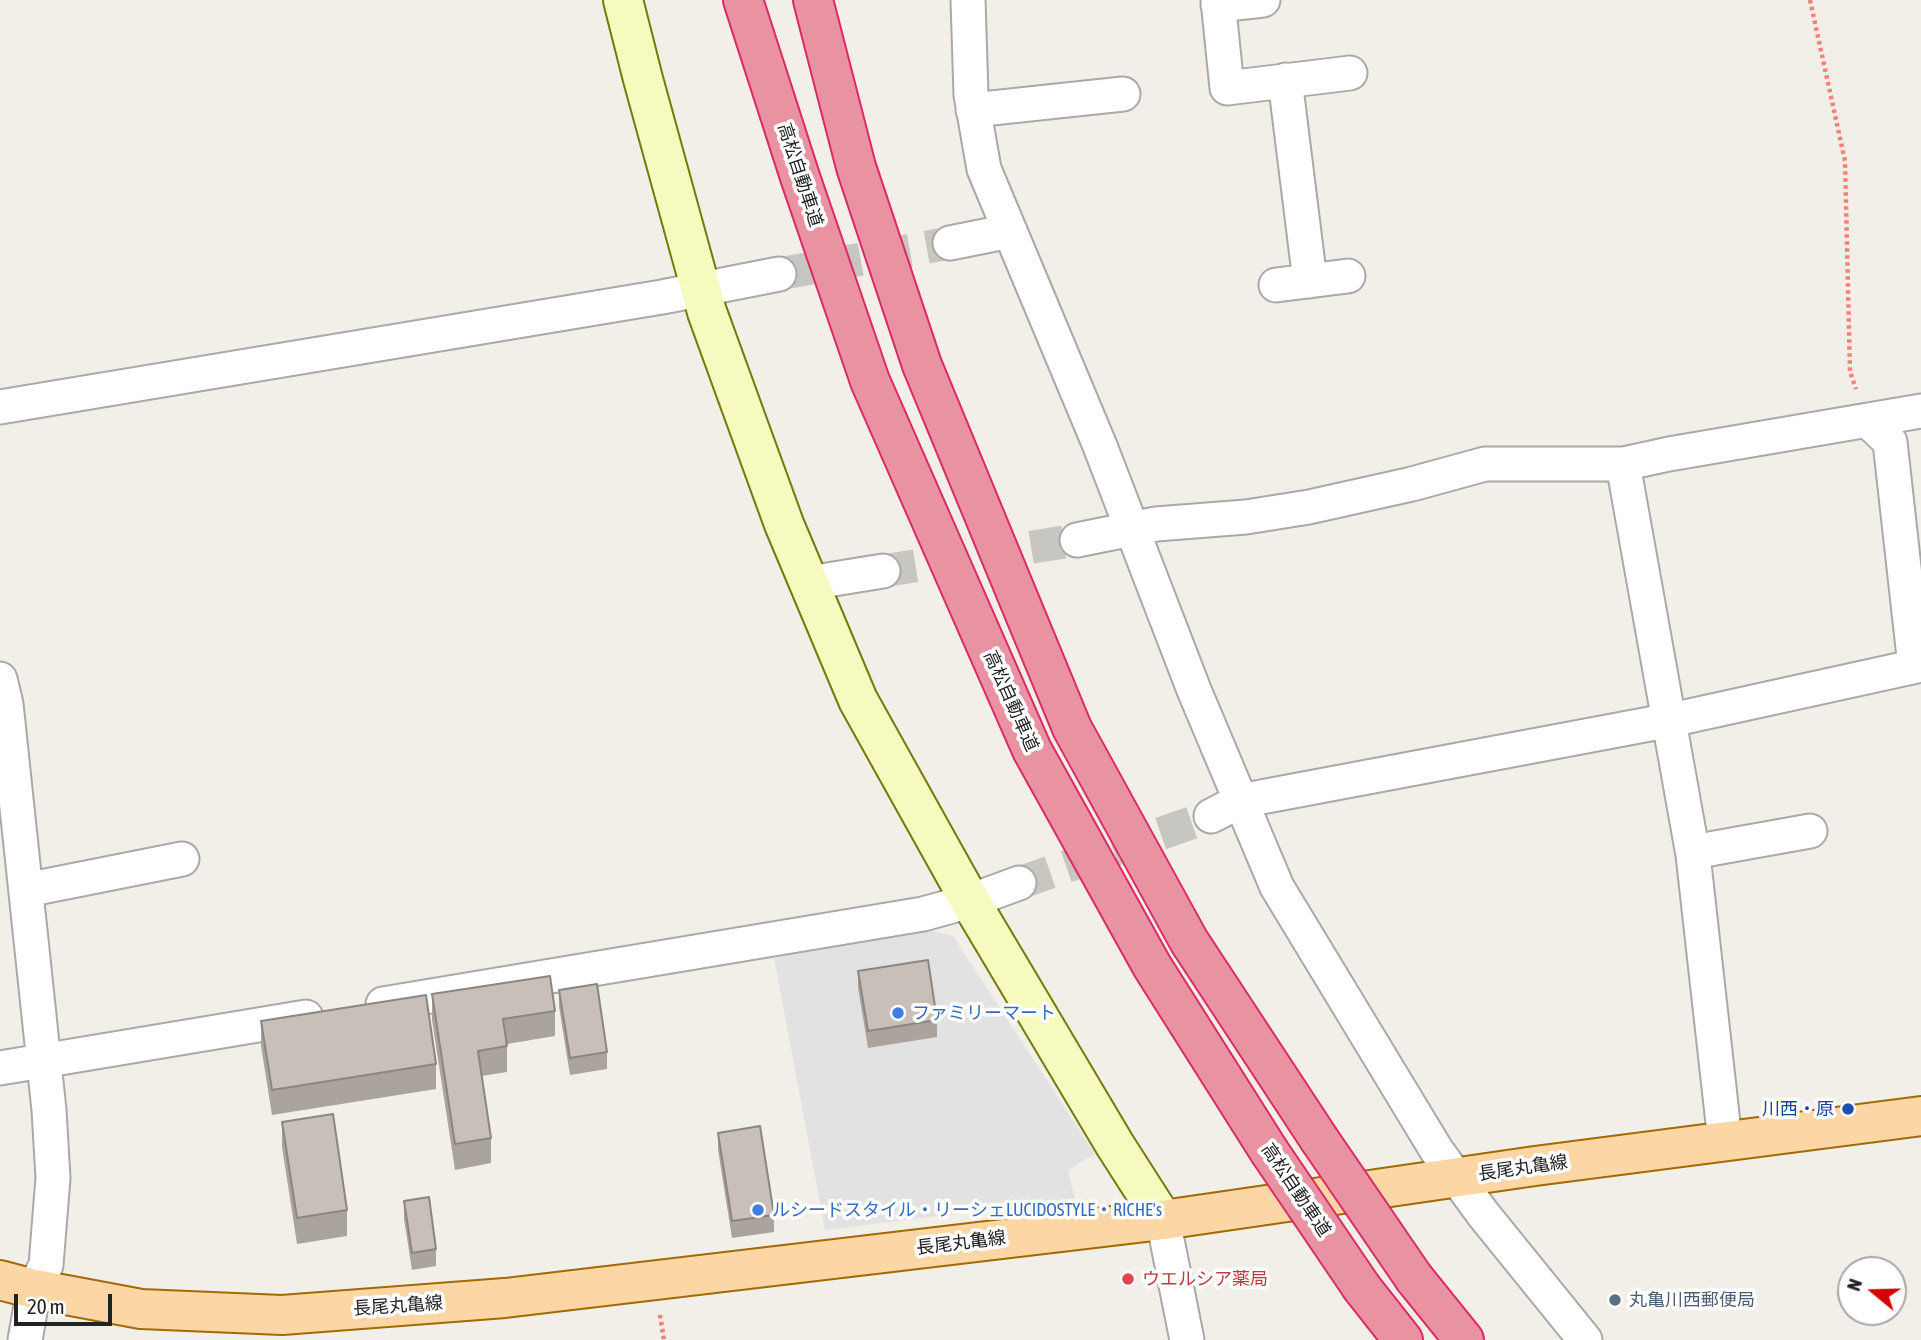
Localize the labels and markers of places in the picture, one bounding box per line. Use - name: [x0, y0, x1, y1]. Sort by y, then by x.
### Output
- place label: ファミリーマート: [912, 1002, 1056, 1024]
- marker: ファミリーマート: [890, 1005, 906, 1021]
- place label: 川西・原: [1762, 1098, 1834, 1120]
- marker: 川西・原: [1840, 1101, 1856, 1117]
- place label: ルシードスタイル・リーシェLUCIDOSTYLE・RICHE's: [772, 1199, 1162, 1221]
- marker: ルシードスタイル・リーシェLUCIDOSTYLE・RICHE's: [750, 1202, 766, 1218]
- place label: ウエルシア薬局: [1142, 1268, 1268, 1290]
- marker: ウエルシア薬局: [1120, 1271, 1136, 1287]
- place label: 丸亀川西郵便局: [1629, 1289, 1755, 1311]
- marker: 丸亀川西郵便局: [1607, 1292, 1623, 1308]

